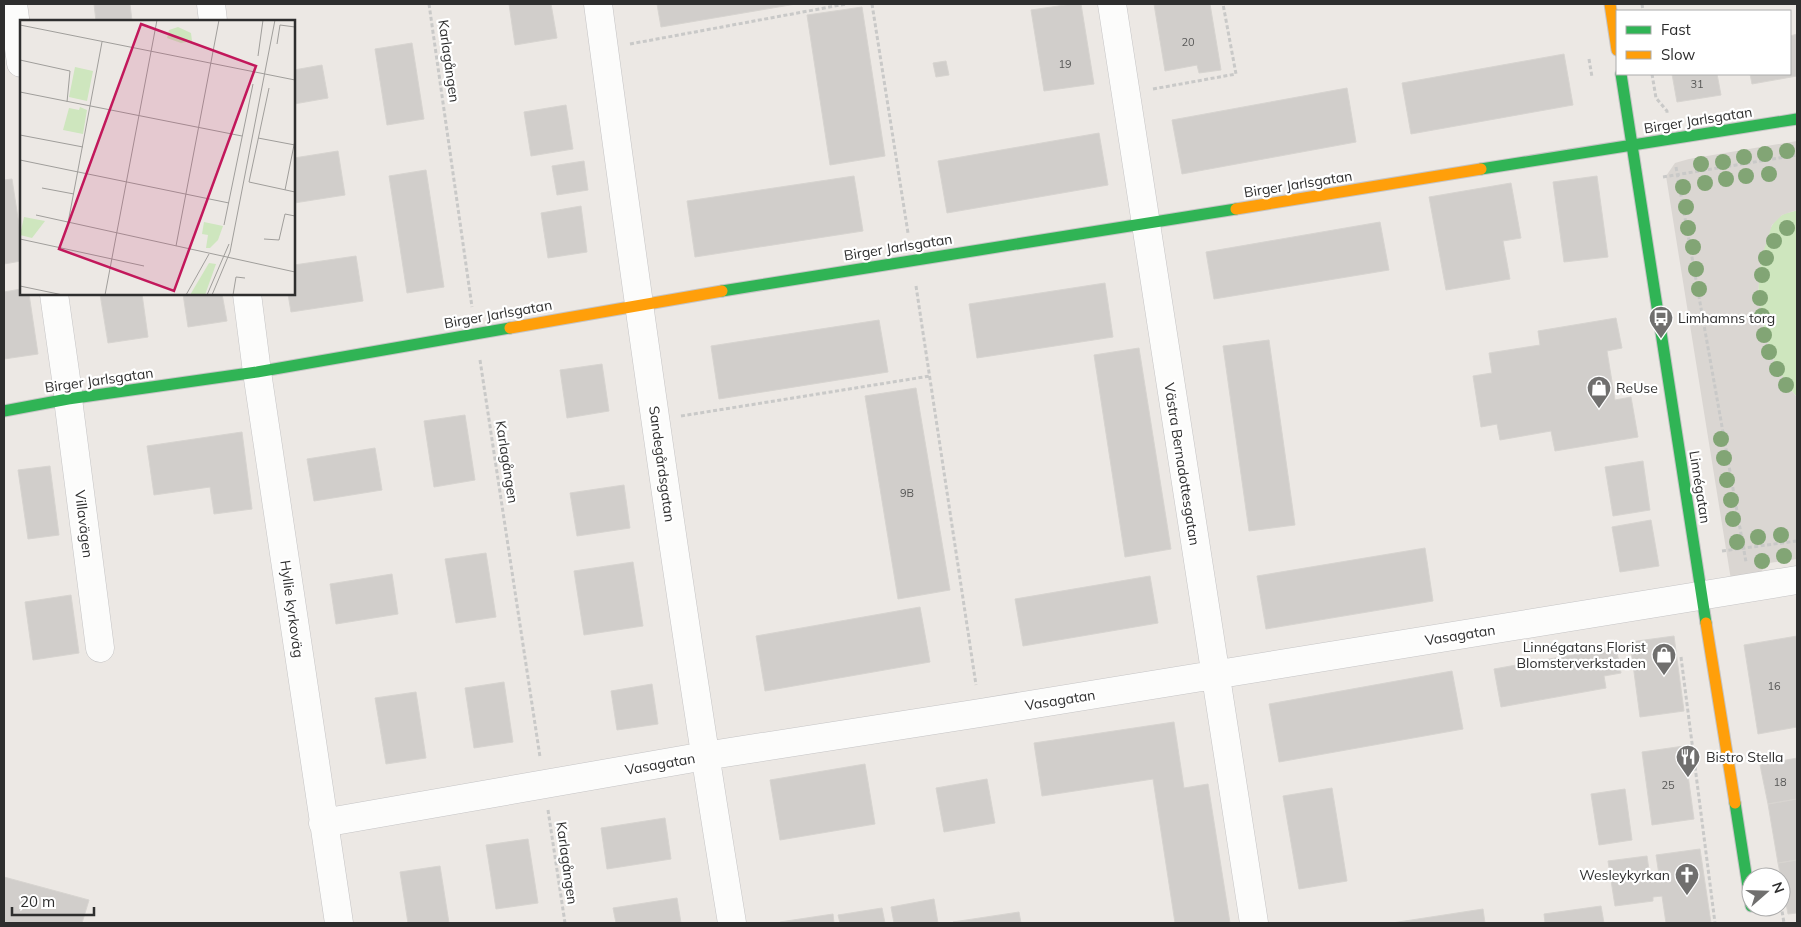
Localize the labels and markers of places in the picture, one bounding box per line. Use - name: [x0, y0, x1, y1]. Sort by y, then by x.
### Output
- bus stop icon: Limhamns torg: [1648, 305, 1674, 339]
- place label: Limhamns torg: [1678, 309, 1775, 327]
- shop icon: ReUse: [1586, 375, 1612, 409]
- place label: ReUse: [1616, 379, 1658, 397]
- place label: Linnégatans Florist Blomsterverkstaden: [1517, 638, 1646, 672]
- shop icon: Linnégatans Florist Blomsterverkstaden: [1651, 642, 1677, 676]
- restaurant icon: Bistro Stella: [1675, 744, 1701, 778]
- place label: Bistro Stella: [1706, 748, 1783, 766]
- church icon: Wesleykyrkan: [1674, 862, 1700, 896]
- place label: Wesleykyrkan: [1579, 866, 1670, 884]

